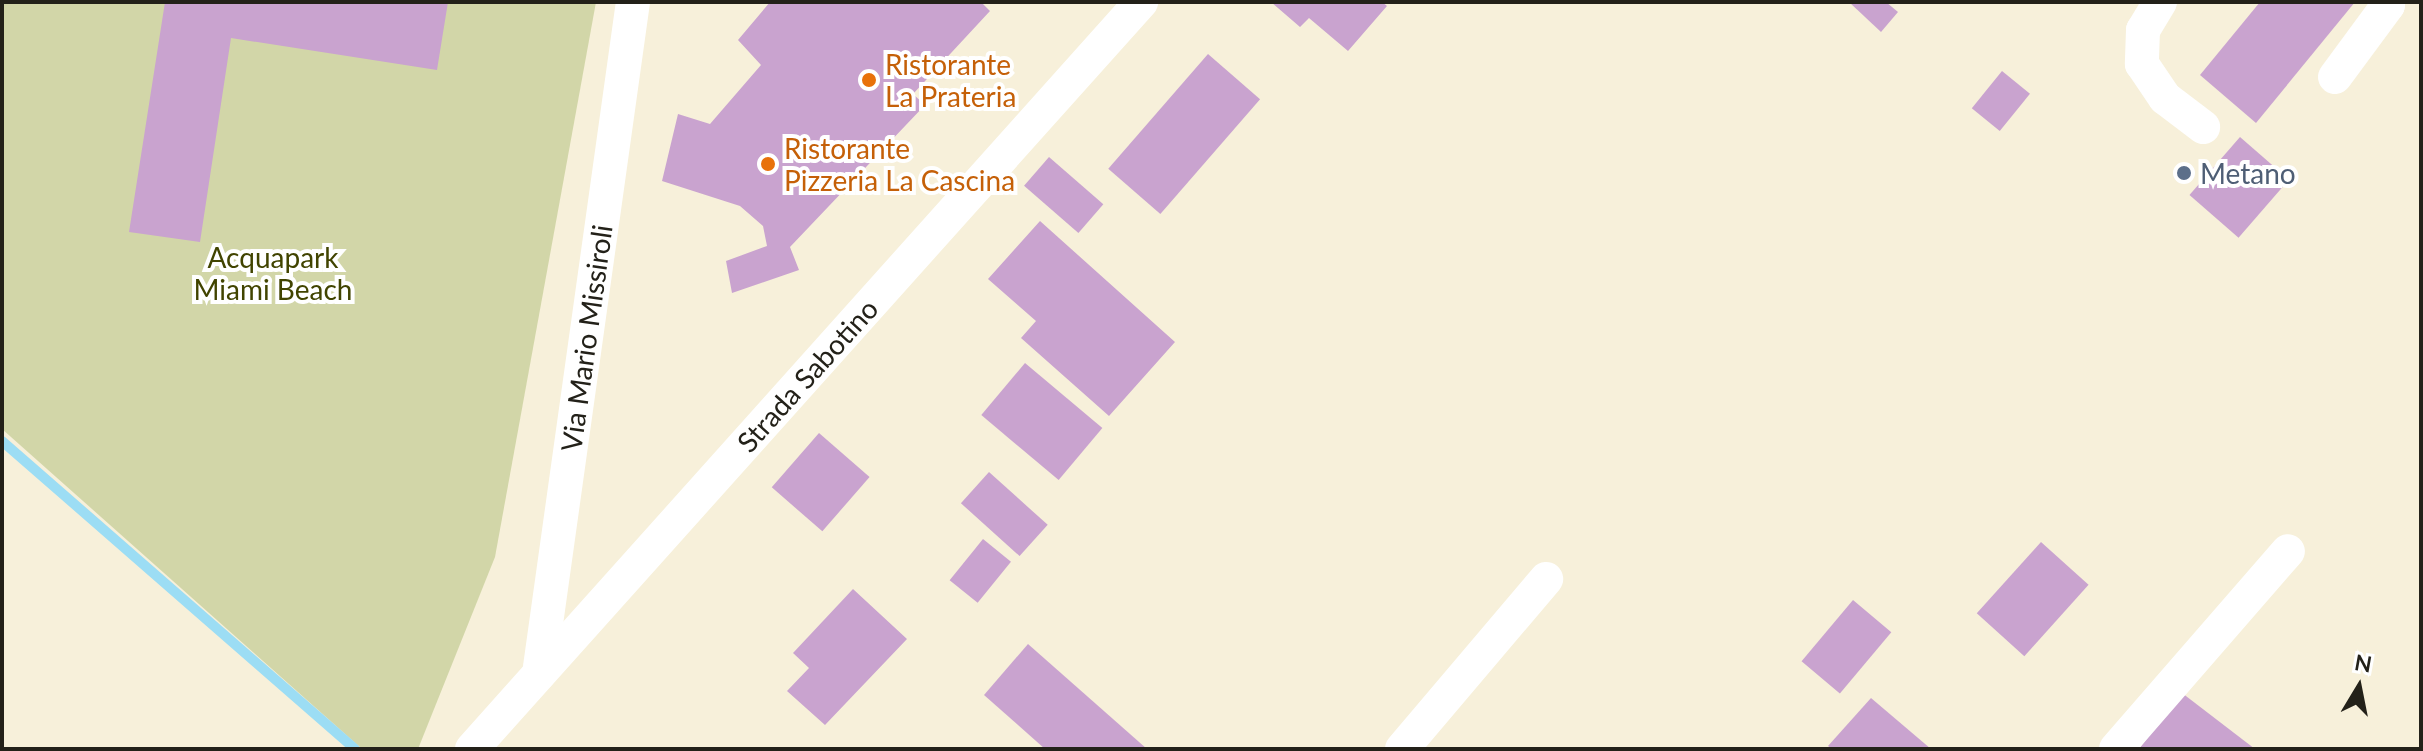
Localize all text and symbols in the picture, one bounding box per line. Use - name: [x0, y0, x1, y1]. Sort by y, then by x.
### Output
- place label: Ristorante La Prateria: [885, 47, 1016, 113]
- marker: Ristorante La Prateria: [860, 71, 878, 89]
- place label: Ristorante Pizzeria La Cascina: [784, 131, 1015, 197]
- marker: Ristorante Pizzeria La Cascina: [759, 155, 777, 173]
- place label: Metano: [2200, 156, 2296, 190]
- marker: Metano: [2175, 164, 2193, 182]
- street label: Via Mario Missiroli: [553, 223, 619, 453]
- park label: Acquapark Miami Beach: [194, 240, 352, 306]
- street label: Strada Sabotino: [730, 292, 884, 458]
- north arrow: [2319, 647, 2399, 727]
- text: N: [2353, 648, 2374, 678]

